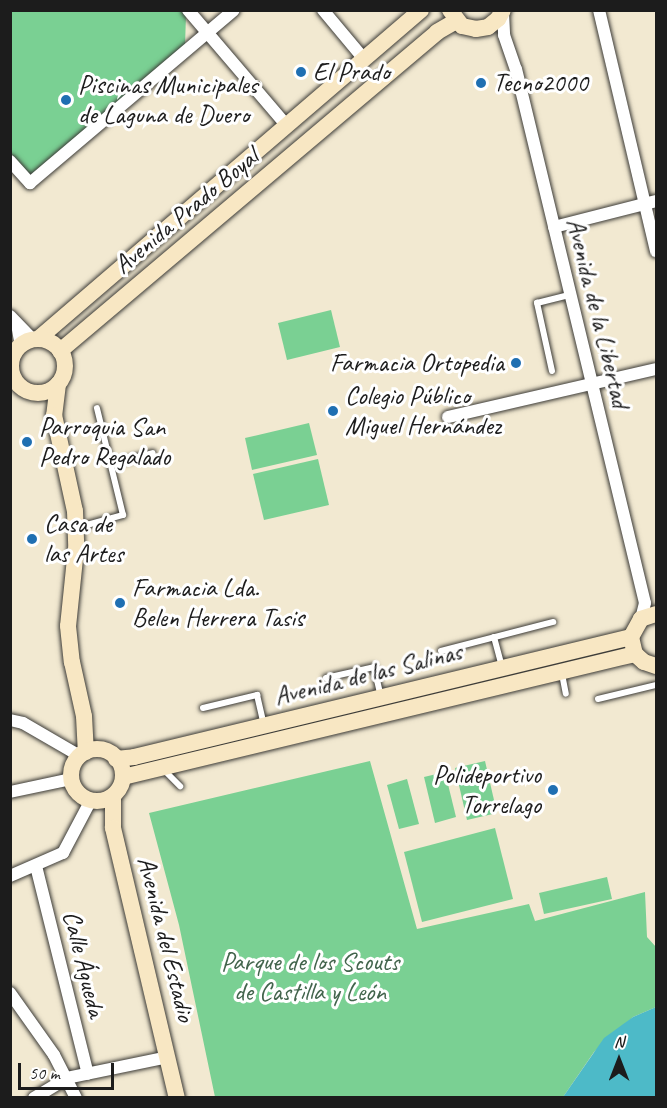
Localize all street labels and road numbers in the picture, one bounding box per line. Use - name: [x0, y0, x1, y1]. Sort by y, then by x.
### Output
- street label: Avenida Prado Boyal: [108, 142, 264, 280]
- street label: Avenida de la Libertad: [559, 214, 637, 412]
- street label: Avenida de las Salinas: [270, 635, 466, 713]
- street label: Avenida del Estadio: [130, 853, 202, 1025]
- street label: Calle Águeda: [56, 908, 112, 1020]

